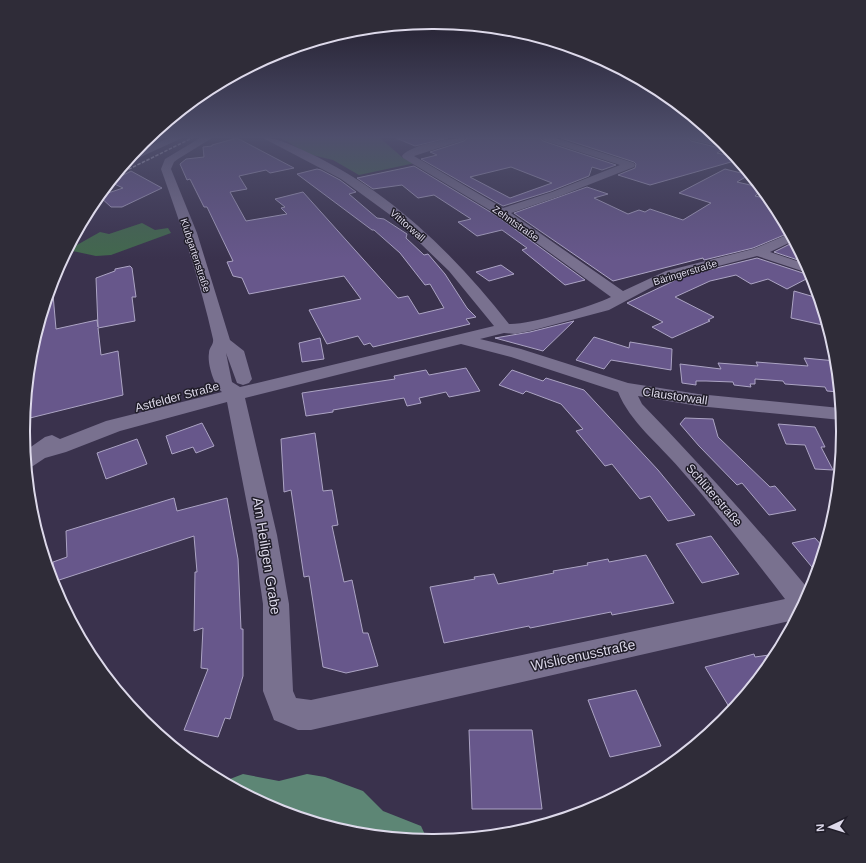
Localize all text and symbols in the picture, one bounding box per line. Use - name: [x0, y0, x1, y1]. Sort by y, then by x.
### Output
- street label: Zehntstraße: [490, 203, 541, 244]
- street label: Vititorwall: [388, 207, 427, 244]
- street label: Klubgartenstraße: [178, 217, 213, 294]
- street label: Bäringerstraße: [652, 257, 719, 287]
- street label: Astfelder Straße: [133, 379, 221, 415]
- street label: Claustorwall: [642, 385, 708, 407]
- street label: Schlüterstraße: [683, 461, 745, 529]
- street label: Am Heiligen Grabe: [250, 496, 284, 616]
- street label: Wislicenusstraße: [529, 636, 637, 674]
- north arrow: [810, 807, 850, 847]
- text: N: [814, 823, 826, 832]

